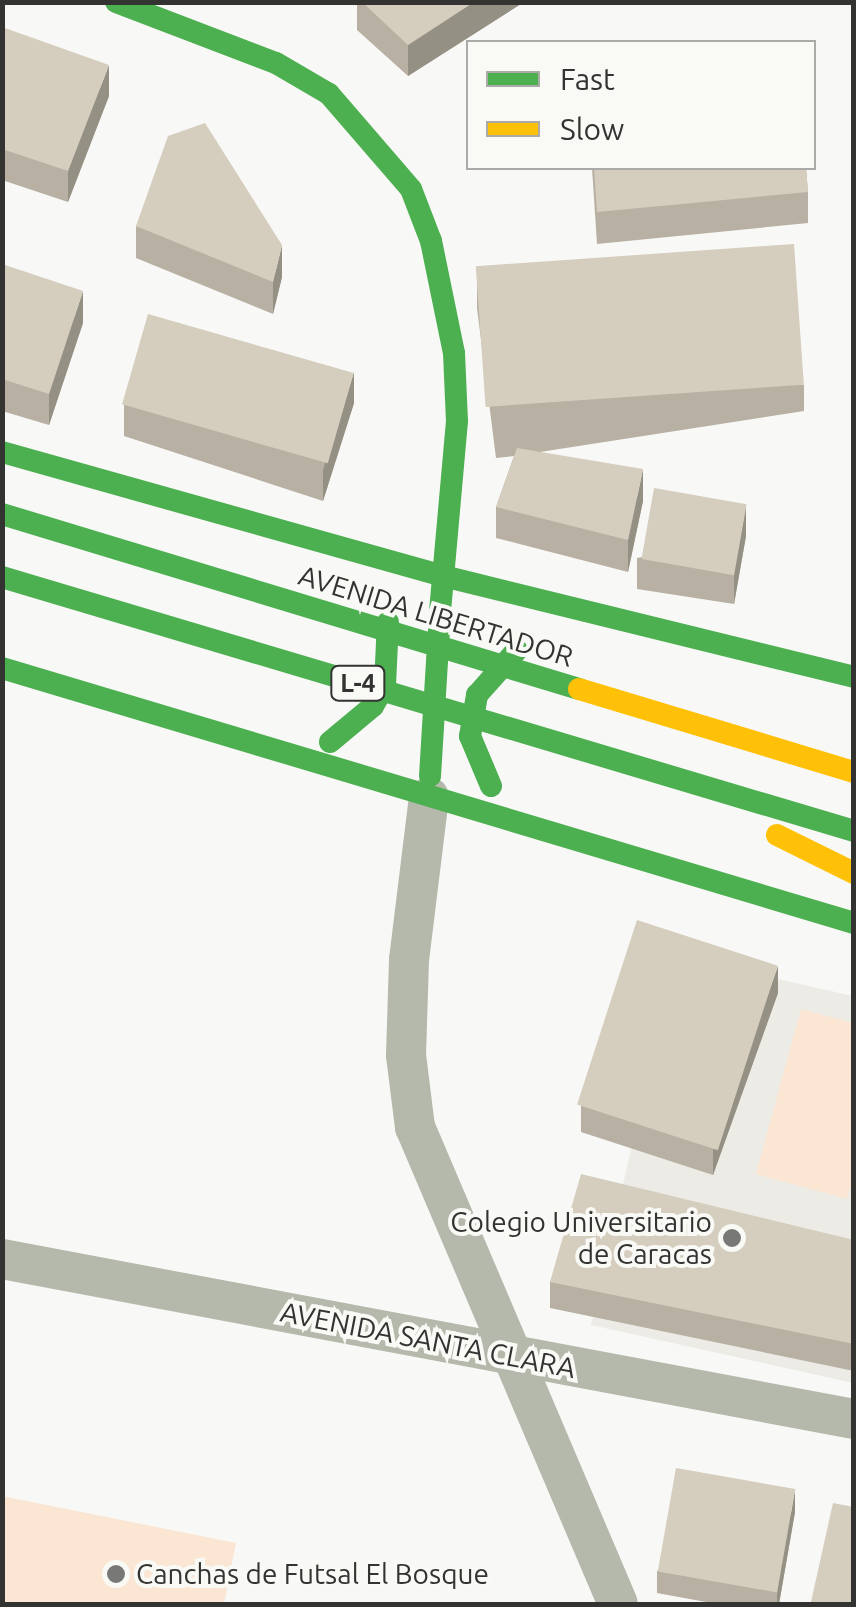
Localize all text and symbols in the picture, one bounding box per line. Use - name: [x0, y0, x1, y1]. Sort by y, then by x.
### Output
- legend: [466, 40, 816, 170]
- text: Fast: [560, 62, 615, 96]
- text: Slow: [560, 112, 624, 146]
- street label: AVENIDA LIBERTADOR: [295, 558, 577, 674]
- road number: L-4: [328, 663, 388, 703]
- place label: Colegio Universitario de Caracas: [450, 1205, 712, 1271]
- marker: Colegio Universitario de Caracas: [721, 1227, 743, 1249]
- street label: AVENIDA SANTA CLARA: [278, 1295, 578, 1385]
- place label: Canchas de Futsal El Bosque: [136, 1557, 489, 1591]
- marker: Canchas de Futsal El Bosque: [105, 1563, 127, 1585]

